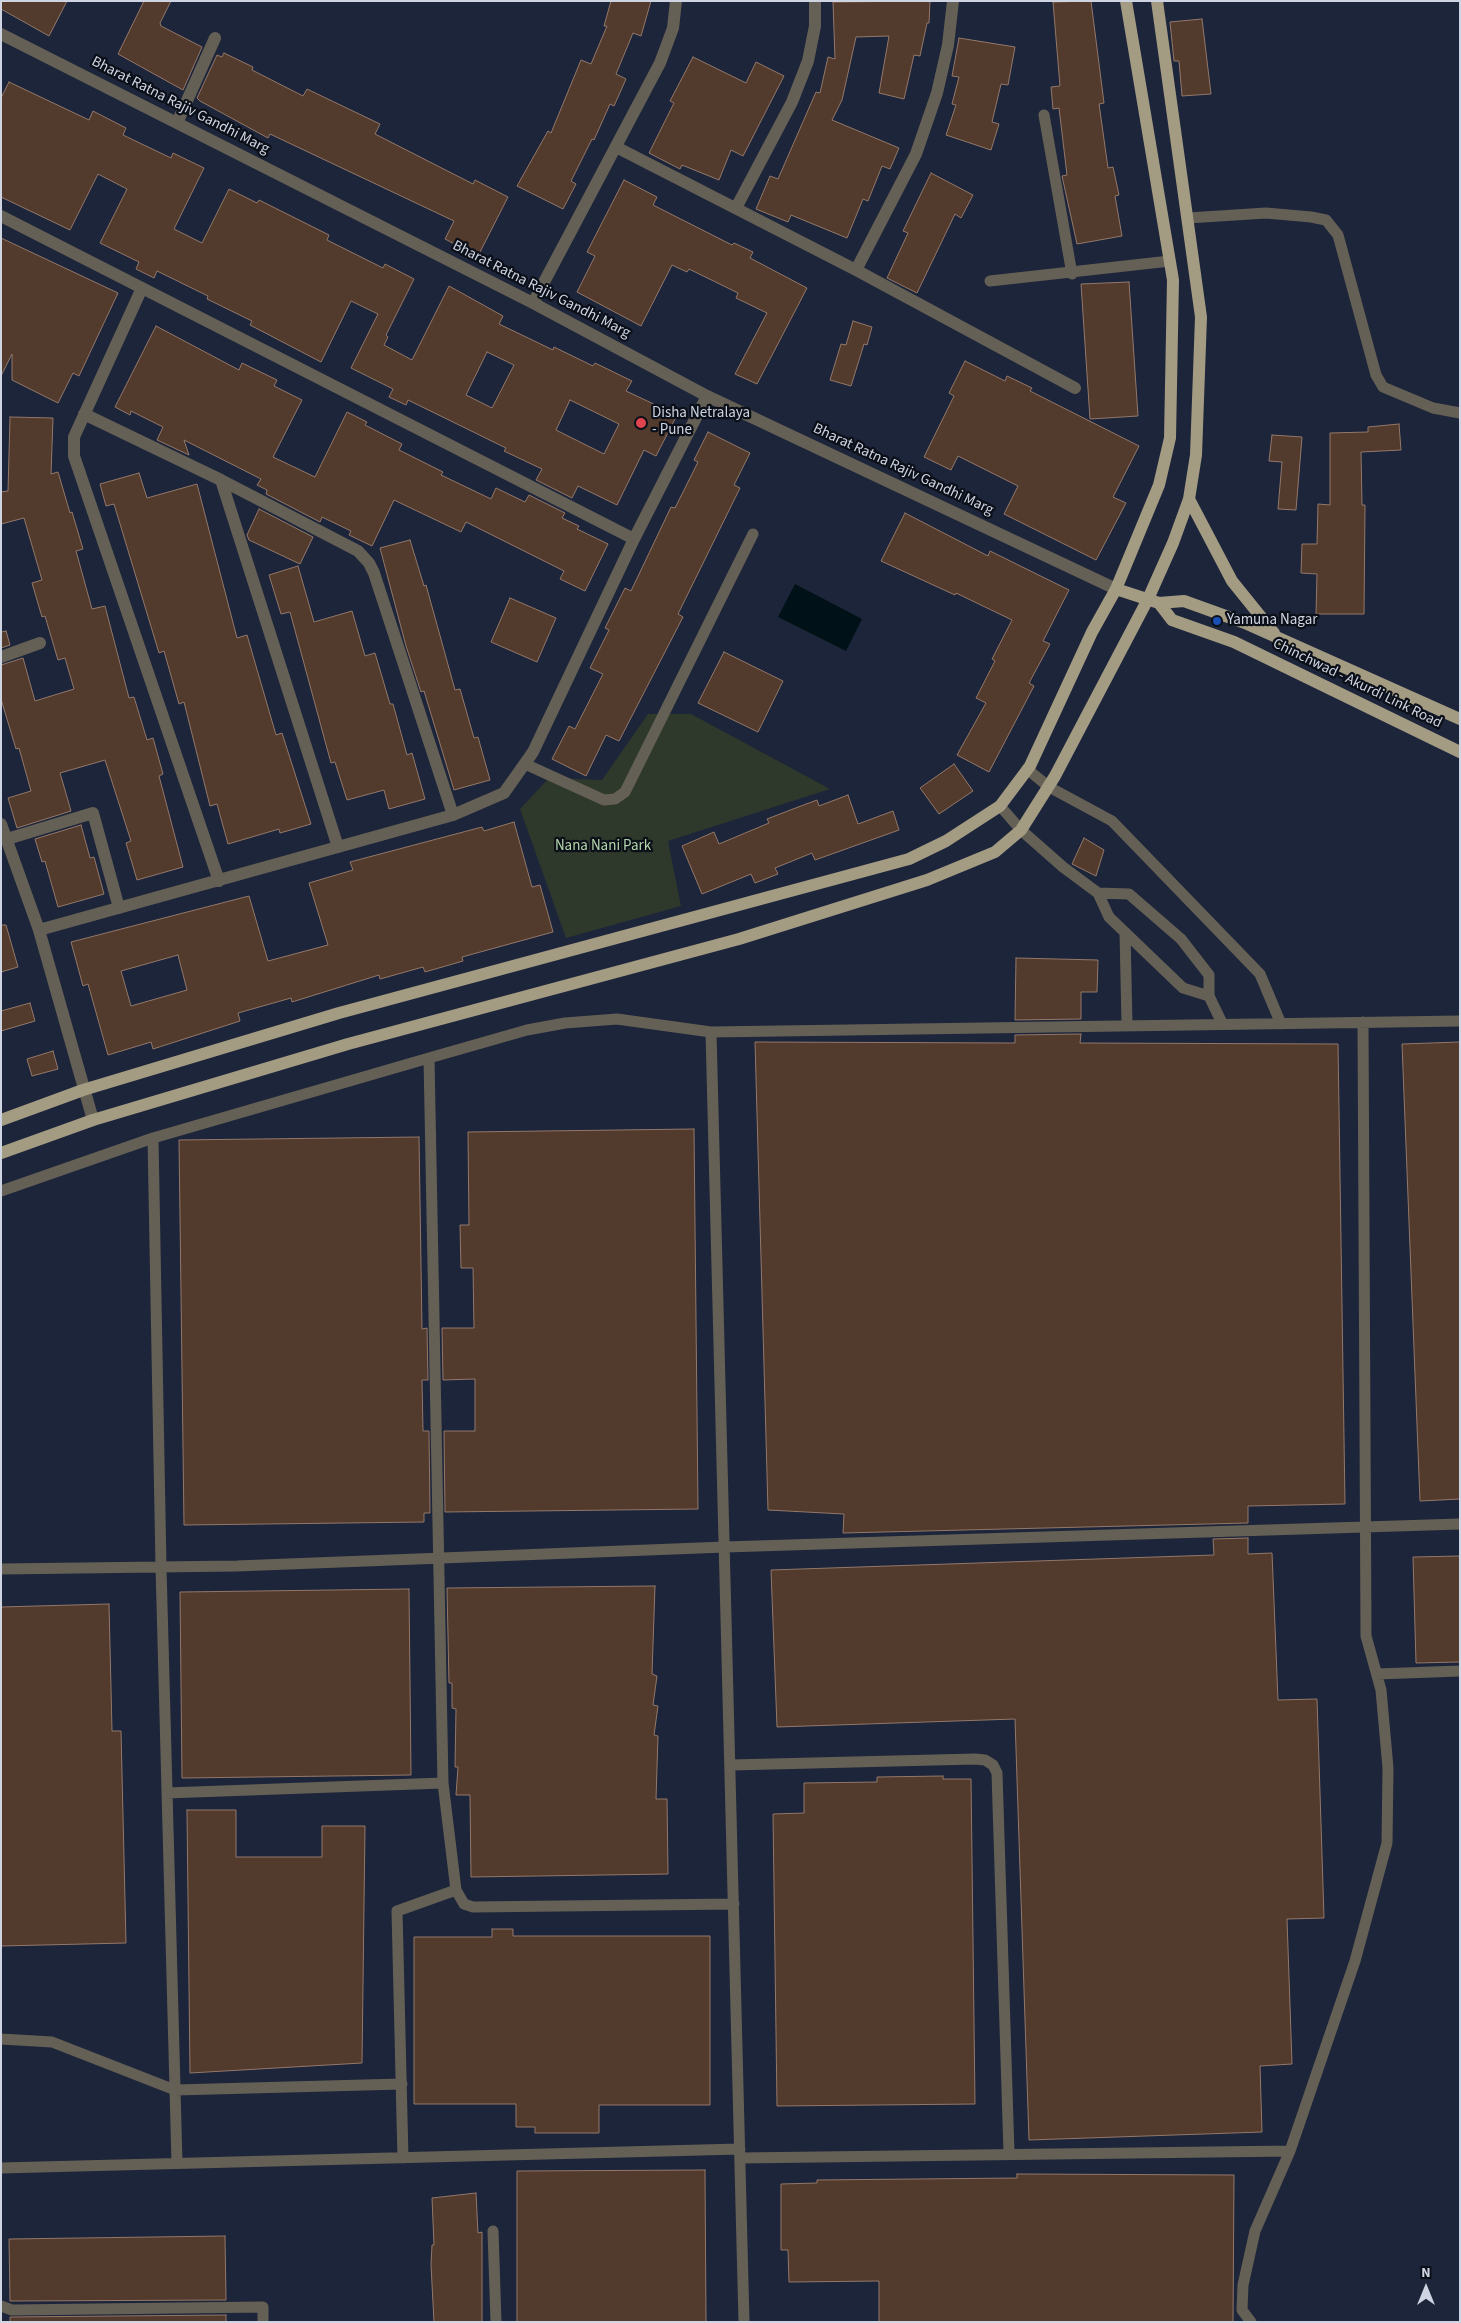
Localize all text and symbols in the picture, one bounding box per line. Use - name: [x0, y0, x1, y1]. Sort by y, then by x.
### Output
- street label: Bharat Ratna Rajiv Gandhi Marg: [88, 53, 272, 159]
- street label: Bharat Ratna Rajiv Gandhi Marg: [449, 237, 633, 343]
- place label: Disha Netralaya - Pune: [652, 405, 750, 440]
- marker: Disha Netralaya - Pune: [634, 416, 648, 430]
- street label: Bharat Ratna Rajiv Gandhi Marg: [810, 420, 996, 520]
- place label: Yamuna Nagar: [1227, 612, 1317, 630]
- marker: Yamuna Nagar: [1211, 615, 1223, 627]
- street label: Chinchwad - Akurdi Link Road: [1269, 635, 1445, 733]
- park label: Nana Nani Park: [555, 838, 651, 856]
- north arrow: [1401, 2263, 1451, 2313]
- text: N: [1421, 2263, 1431, 2283]

